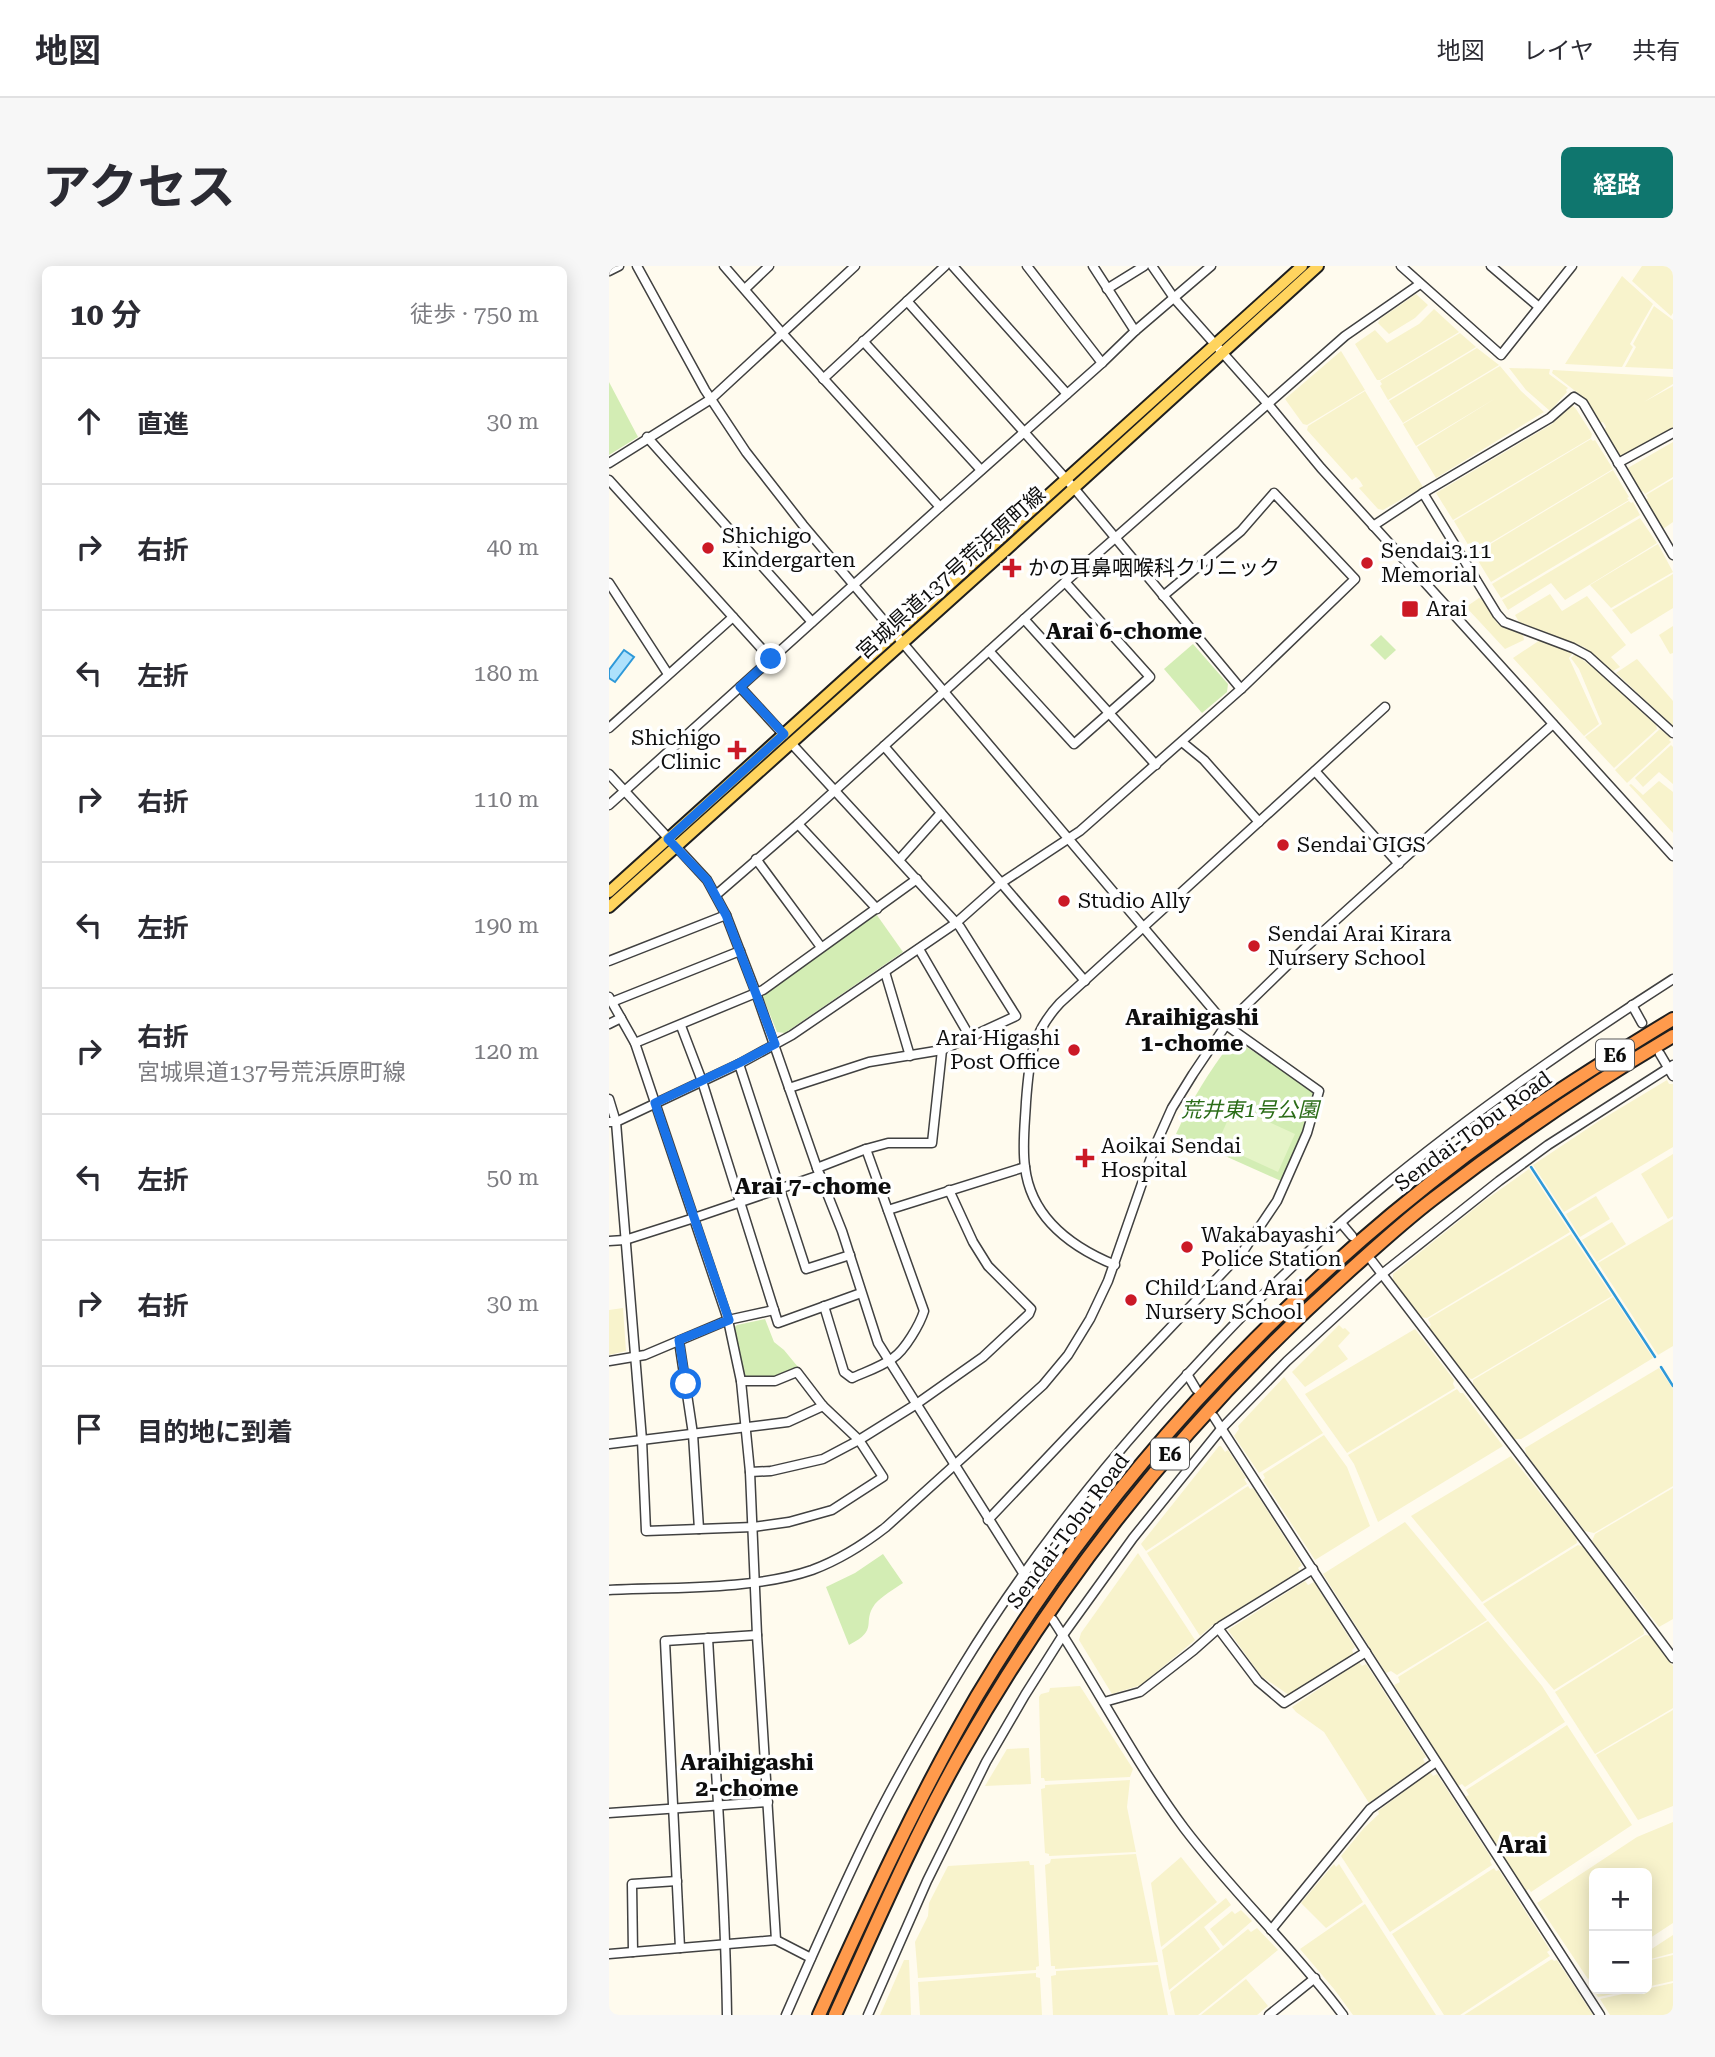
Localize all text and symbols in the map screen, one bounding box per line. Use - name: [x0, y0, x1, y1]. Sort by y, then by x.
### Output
- text: 地図: [35, 31, 101, 70]
- text: 地図: [1437, 37, 1485, 65]
- text: レイヤ: [1523, 37, 1594, 65]
- text: 共有: [1632, 37, 1680, 65]
- button: 経路: [1561, 147, 1673, 218]
- text: アクセス: [42, 159, 236, 216]
- text: 10 分: [70, 297, 141, 332]
- text: 徒歩 · 750 m: [410, 301, 539, 328]
- icon: ahead: [70, 402, 108, 440]
- text: 30 m: [486, 408, 539, 435]
- text: 直進: [137, 409, 189, 439]
- street label: 宮城県道137号荒浜原町線: [852, 482, 1050, 664]
- place label: Shichigo Kindergarten: [722, 524, 856, 572]
- icon: right: [70, 528, 108, 566]
- text: 40 m: [486, 534, 539, 561]
- text: 右折: [137, 535, 189, 565]
- place label: Sendai3.11 Memorial: [1381, 539, 1492, 587]
- marker: Shichigo Kindergarten: [700, 540, 716, 556]
- marker: Sendai3.11 Memorial: [1359, 555, 1375, 571]
- place label: かの耳鼻咽喉科クリニック: [1028, 556, 1280, 580]
- marker: かの耳鼻咽喉科クリニック: [1002, 558, 1022, 578]
- place label: Arai: [1426, 597, 1467, 621]
- marker: Arai: [1400, 599, 1420, 619]
- district label: Arai 6-chome: [1046, 618, 1202, 645]
- route end: [755, 643, 786, 674]
- icon: left: [70, 654, 108, 692]
- text: 180 m: [474, 660, 539, 687]
- text: 左折: [137, 661, 189, 691]
- place label: Shichigo Clinic: [631, 726, 721, 774]
- marker: Shichigo Clinic: [727, 740, 747, 760]
- icon: right: [70, 780, 108, 818]
- text: 110 m: [474, 786, 539, 813]
- text: 右折: [137, 787, 189, 817]
- place label: Sendai GIGS: [1297, 833, 1426, 857]
- marker: Sendai GIGS: [1275, 837, 1291, 853]
- place label: Studio Ally: [1078, 889, 1191, 913]
- marker: Studio Ally: [1056, 893, 1072, 909]
- icon: left: [70, 906, 108, 944]
- text: 190 m: [474, 912, 539, 939]
- text: 左折: [137, 913, 189, 943]
- place label: Sendai Arai Kirara Nursery School: [1268, 922, 1452, 970]
- marker: Sendai Arai Kirara Nursery School: [1246, 938, 1262, 954]
- district label: Araihigashi 1-chome: [1125, 1004, 1259, 1057]
- text: 右折: [137, 1022, 189, 1052]
- place label: Arai Higashi Post Office: [936, 1026, 1060, 1074]
- icon: right: [70, 1032, 108, 1070]
- text: 120 m: [474, 1038, 539, 1065]
- road number: E6: [1596, 1040, 1634, 1070]
- marker: Arai Higashi Post Office: [1066, 1042, 1082, 1058]
- text: 宮城県道137号荒浜原町線: [137, 1059, 406, 1086]
- street label: Sendai-Tobu Road: [1390, 1066, 1556, 1196]
- park label: 荒井東1号公園: [1181, 1098, 1322, 1122]
- place label: Aoikai Sendai Hospital: [1101, 1134, 1242, 1182]
- marker: Aoikai Sendai Hospital: [1075, 1148, 1095, 1168]
- icon: left: [70, 1158, 108, 1196]
- text: 50 m: [486, 1164, 539, 1191]
- text: 左折: [137, 1165, 189, 1195]
- district label: Arai 7-chome: [735, 1173, 891, 1200]
- place label: Wakabayashi Police Station: [1201, 1223, 1342, 1271]
- marker: Wakabayashi Police Station: [1179, 1239, 1195, 1255]
- place label: Child Land Arai Nursery School: [1145, 1276, 1304, 1324]
- icon: right: [70, 1284, 108, 1322]
- text: 30 m: [486, 1290, 539, 1317]
- text: 右折: [137, 1291, 189, 1321]
- marker: Child Land Arai Nursery School: [1123, 1292, 1139, 1308]
- route start: [670, 1368, 701, 1399]
- icon: arrive: [70, 1410, 108, 1448]
- text: 目的地に到着: [137, 1417, 293, 1447]
- road number: E6: [1151, 1438, 1189, 1470]
- street label: Sendai-Tobu Road: [1002, 1448, 1134, 1613]
- district label: Araihigashi 2-chome: [680, 1749, 814, 1802]
- district label: Arai: [1497, 1831, 1547, 1859]
- map controls: [1589, 1868, 1652, 1994]
- button: +: [1589, 1868, 1652, 1931]
- button: −: [1589, 1931, 1652, 1994]

